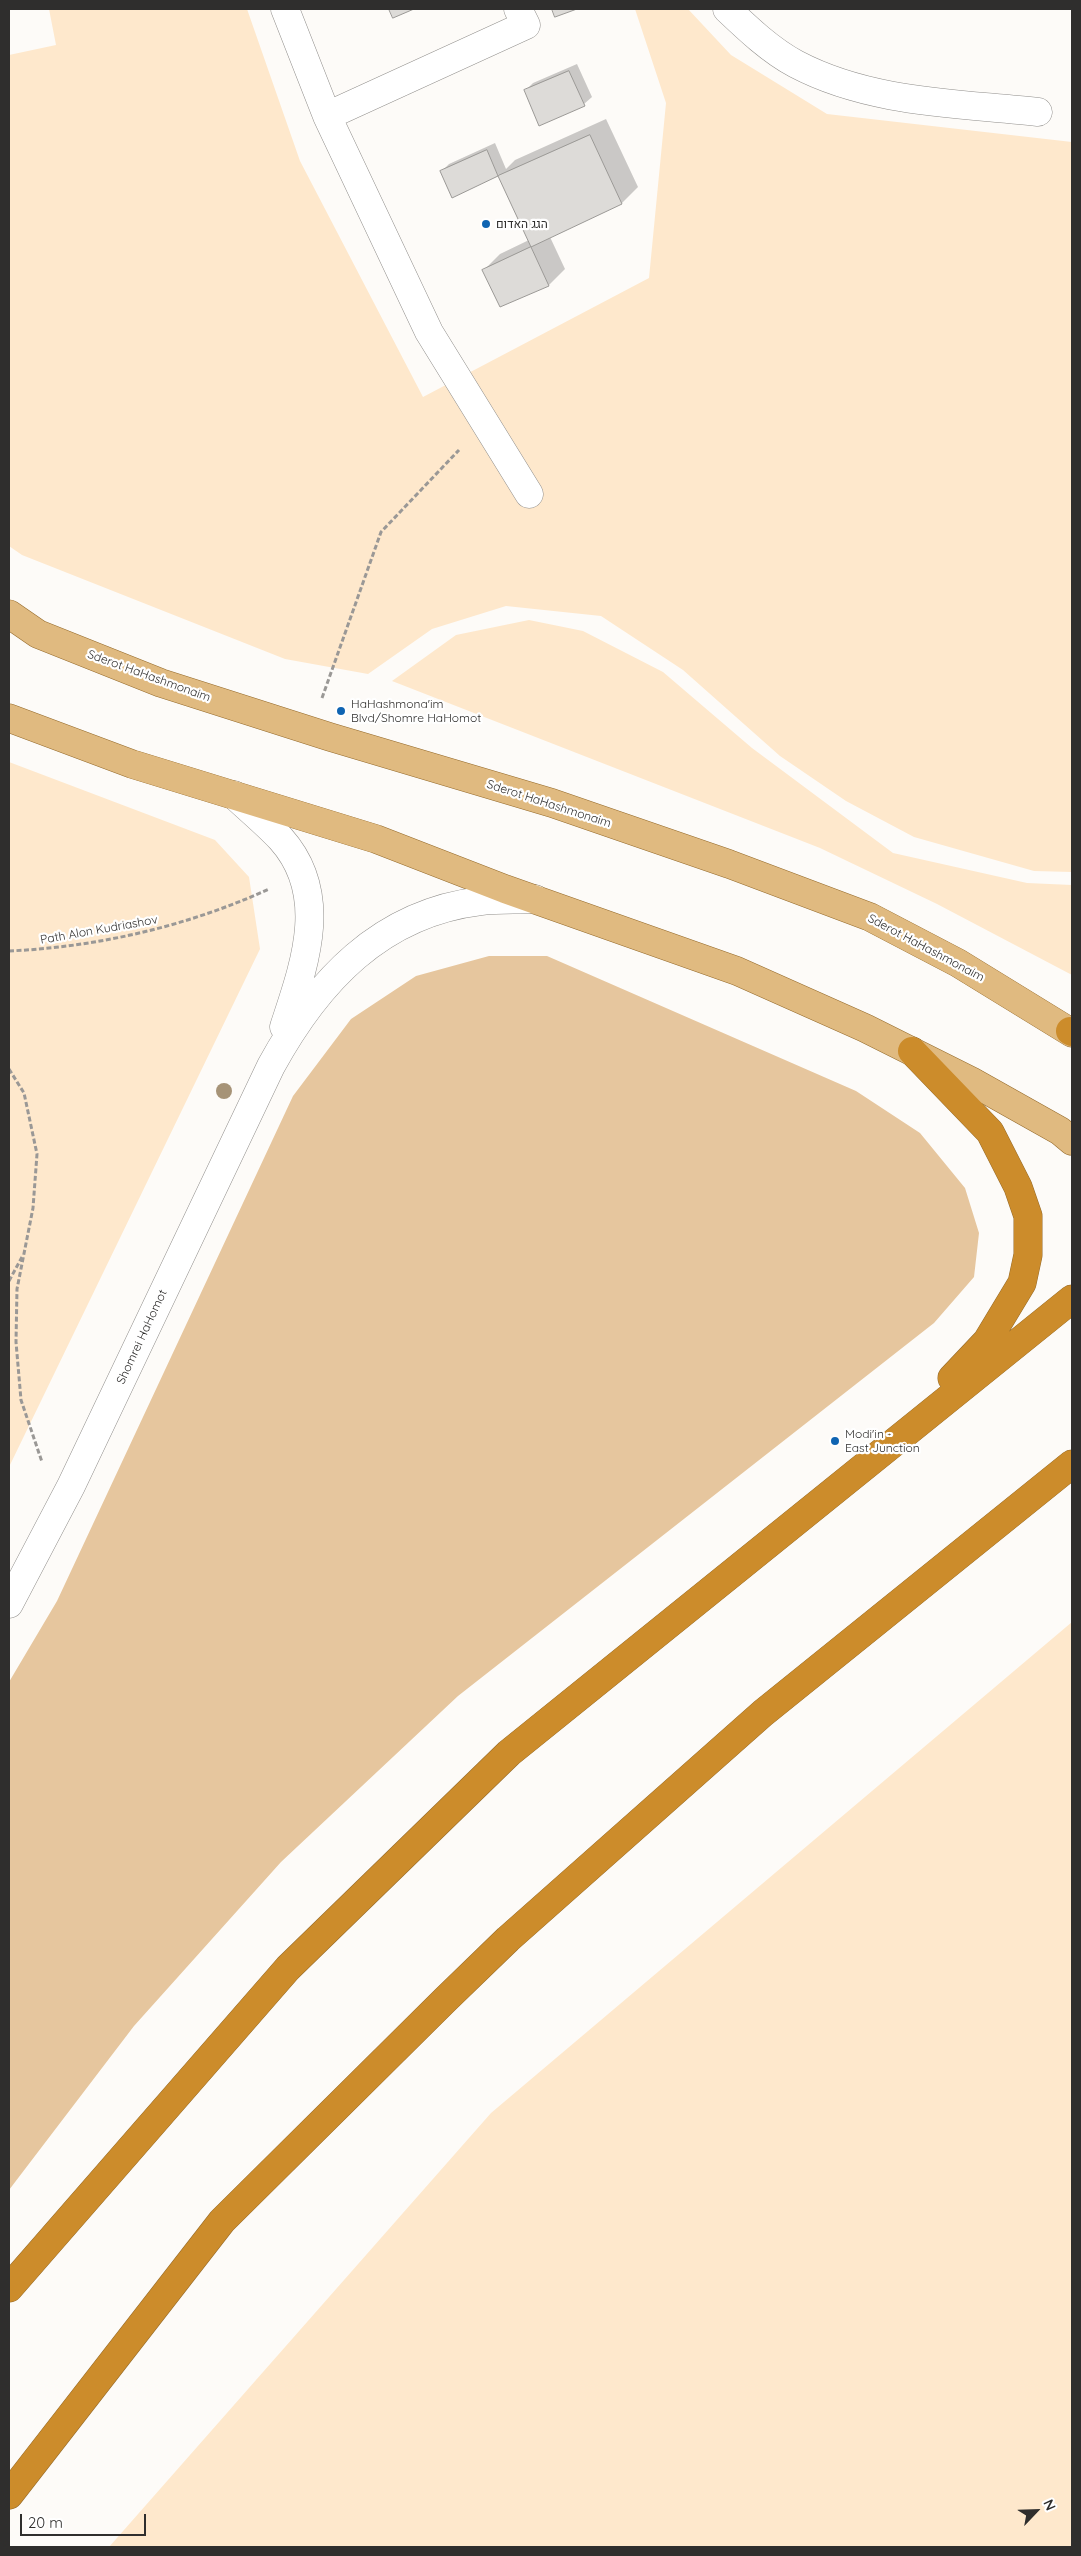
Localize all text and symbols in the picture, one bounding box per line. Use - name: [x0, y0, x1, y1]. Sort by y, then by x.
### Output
- place label: הגג האדום: [496, 217, 548, 231]
- marker: הגג האדום: [480, 218, 492, 230]
- street label: Sderot HaHashmonaim: [85, 647, 213, 705]
- place label: HaHashmona'im Blvd/Shomre HaHomot: [351, 697, 481, 725]
- marker: HaHashmona'im Blvd/Shomre HaHomot: [335, 705, 347, 717]
- street label: Sderot HaHashmonaim: [485, 777, 613, 831]
- street label: Sderot HaHashmonaim: [865, 911, 987, 985]
- street label: Path Alon Kudriashov: [39, 913, 159, 947]
- street label: Shomrei HaHomot: [114, 1287, 170, 1387]
- place label: Modi'in - East Junction: [845, 1427, 920, 1455]
- marker: Modi'in - East Junction: [829, 1435, 841, 1447]
- north arrow: [1011, 2486, 1061, 2536]
- text: N: [1039, 2497, 1060, 2513]
- scale bar: [22, 2504, 149, 2536]
- text: 20 m: [28, 2513, 63, 2532]

